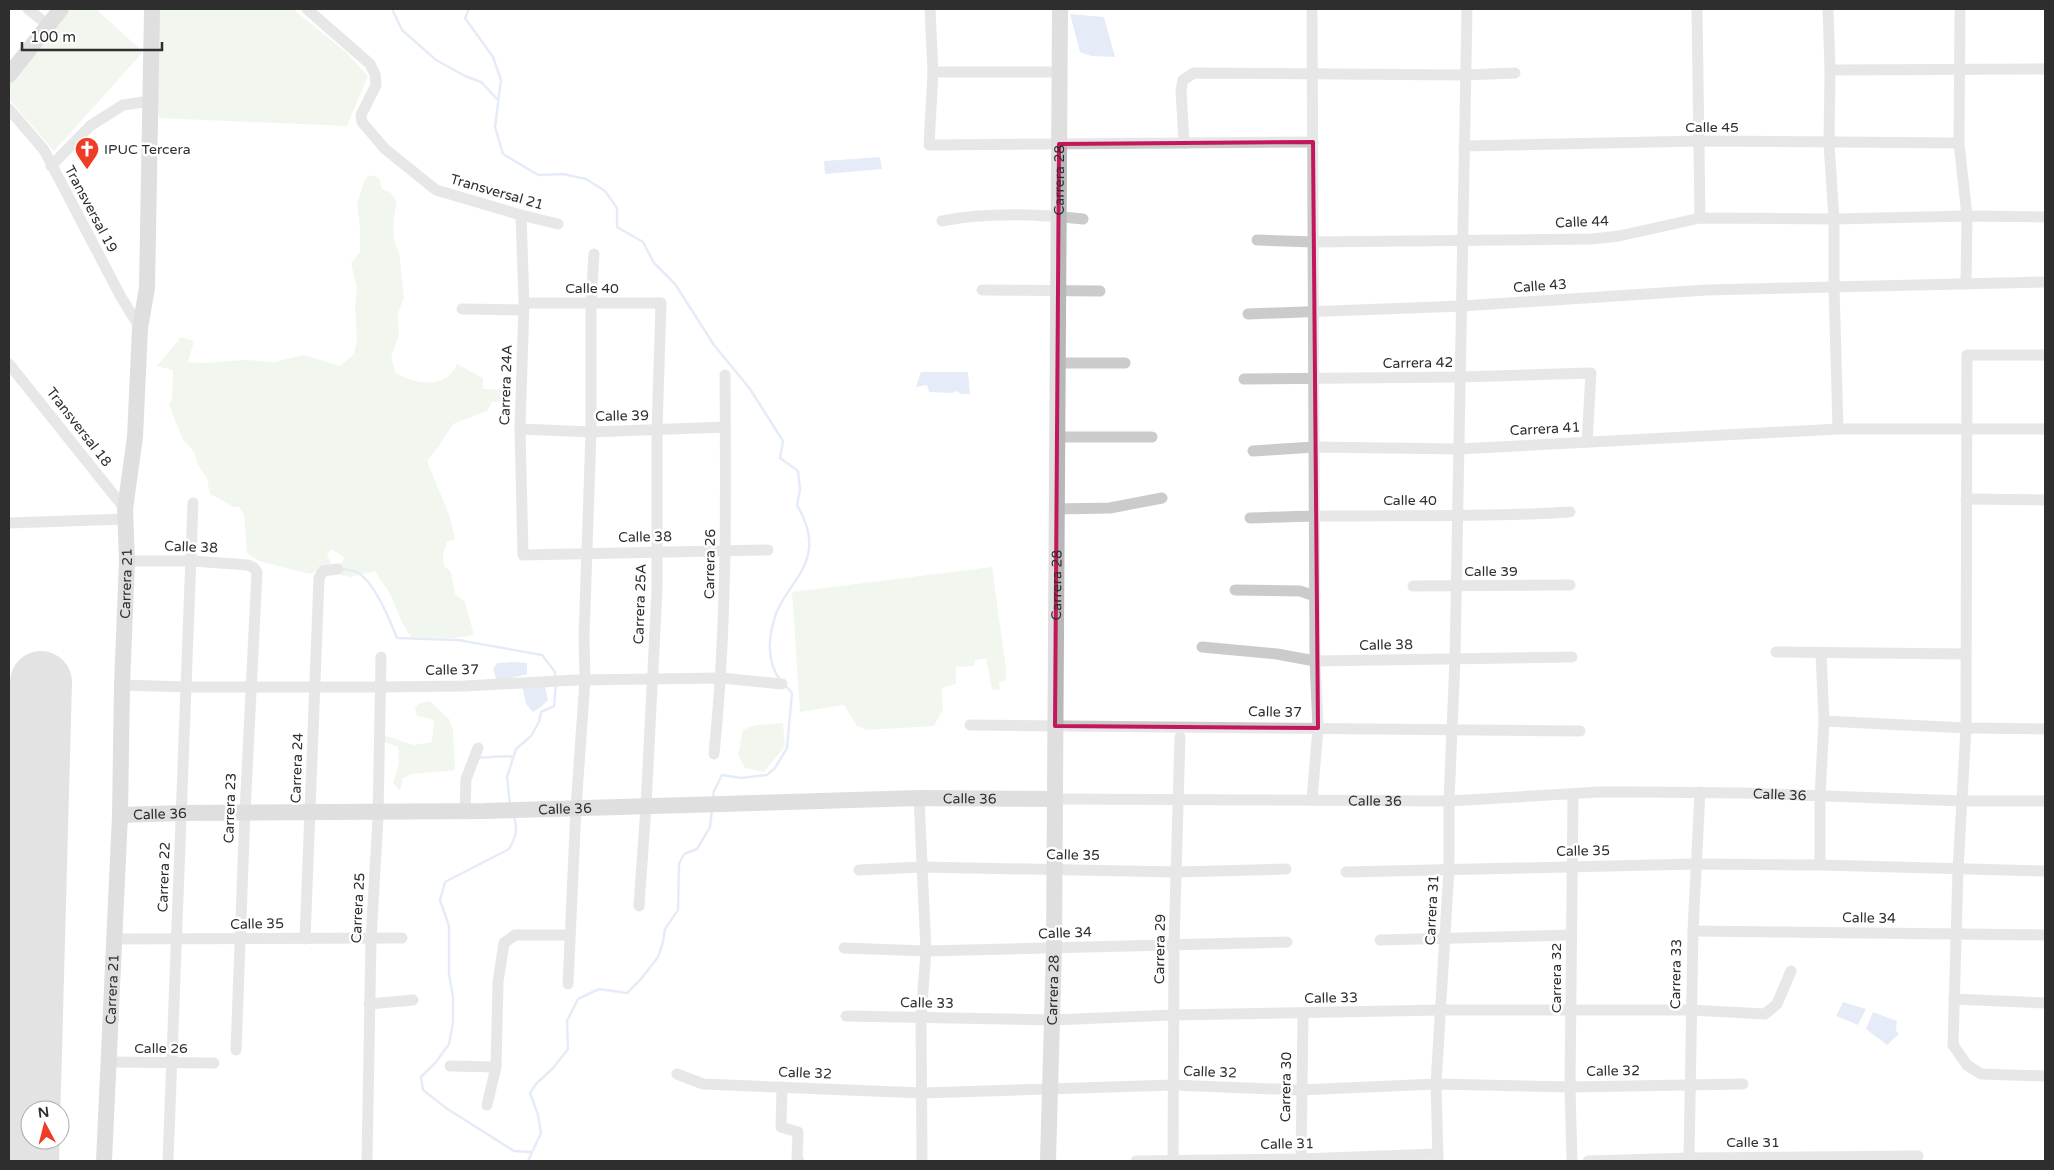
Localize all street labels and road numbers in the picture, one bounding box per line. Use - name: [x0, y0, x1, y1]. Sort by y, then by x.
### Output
- street label: Calle 45: [1685, 119, 1739, 136]
- street label: Carrera 28: [1050, 145, 1068, 215]
- street label: Transversal 19: [61, 163, 121, 255]
- street label: Transversal 21: [449, 171, 545, 213]
- street label: Calle 44: [1555, 213, 1609, 231]
- street label: Calle 43: [1513, 276, 1567, 296]
- street label: Calle 40: [565, 280, 619, 297]
- street label: Carrera 24A: [496, 344, 516, 426]
- street label: Carrera 42: [1383, 354, 1453, 372]
- street label: Transversal 18: [43, 384, 115, 470]
- street label: Calle 39: [595, 407, 649, 425]
- street label: Carrera 41: [1509, 419, 1581, 439]
- street label: Calle 40: [1383, 492, 1437, 509]
- street label: Calle 38: [618, 528, 672, 546]
- street label: Carrera 26: [701, 528, 719, 599]
- street label: Calle 38: [164, 538, 218, 556]
- street label: Carrera 21: [116, 548, 136, 619]
- street label: Carrera 28: [1048, 550, 1065, 620]
- street label: Carrera 25A: [630, 563, 650, 645]
- street label: Calle 39: [1464, 563, 1518, 580]
- street label: Calle 38: [1359, 636, 1413, 654]
- street label: Calle 37: [425, 661, 479, 679]
- street label: Calle 37: [1248, 703, 1302, 721]
- street label: Carrera 24: [287, 732, 307, 804]
- street label: Carrera 23: [220, 772, 240, 844]
- street label: Calle 36: [1753, 785, 1807, 804]
- street label: Calle 36: [943, 790, 997, 807]
- street label: Calle 36: [1348, 792, 1402, 809]
- street label: Calle 36: [538, 799, 592, 818]
- street label: Calle 36: [133, 804, 187, 823]
- street label: Carrera 22: [154, 841, 174, 913]
- street label: Calle 35: [1556, 842, 1610, 860]
- street label: Calle 35: [1046, 846, 1100, 864]
- street label: Carrera 25: [348, 872, 368, 944]
- street label: Carrera 31: [1422, 874, 1442, 946]
- street label: Calle 34: [1842, 909, 1896, 927]
- street label: Carrera 29: [1151, 914, 1169, 984]
- street label: Calle 35: [230, 915, 284, 933]
- street label: Calle 34: [1038, 924, 1092, 942]
- street label: Carrera 33: [1667, 939, 1685, 1009]
- street label: Carrera 32: [1548, 943, 1565, 1013]
- street label: Carrera 21: [102, 954, 122, 1025]
- street label: Carrera 28: [1043, 954, 1062, 1026]
- street label: Calle 33: [1304, 989, 1358, 1007]
- street label: Calle 33: [900, 994, 954, 1012]
- street label: Calle 26: [134, 1040, 188, 1057]
- street label: Carrera 30: [1277, 1051, 1295, 1122]
- street label: Calle 32: [1586, 1062, 1640, 1080]
- street label: Calle 32: [1183, 1063, 1237, 1081]
- street label: Calle 32: [778, 1064, 832, 1082]
- street label: Calle 31: [1726, 1134, 1780, 1151]
- street label: Calle 31: [1260, 1135, 1314, 1153]

